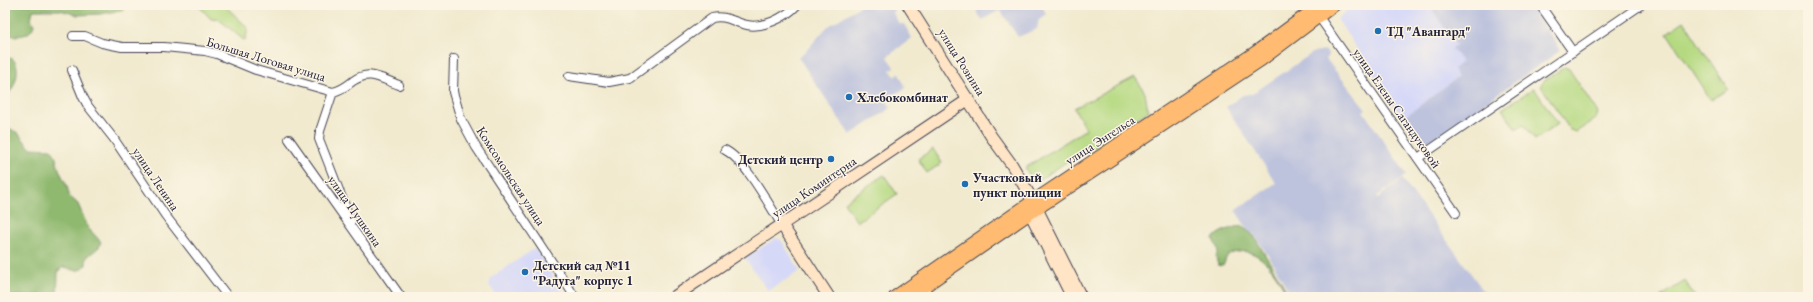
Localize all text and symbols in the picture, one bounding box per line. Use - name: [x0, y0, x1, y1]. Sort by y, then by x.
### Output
- place label: ТД "Авангард": [1386, 23, 1470, 40]
- street label: улица Рознина: [935, 25, 990, 100]
- marker: ТД "Авангард": [1373, 26, 1383, 36]
- street label: Большая Логовая улица: [204, 33, 328, 85]
- street label: улица Елены Сагандуковой: [1349, 45, 1445, 171]
- place label: Хлебокомбинат: [856, 89, 948, 106]
- marker: Хлебокомбинат: [844, 92, 854, 102]
- street label: улица Энгельса: [1062, 111, 1139, 169]
- street label: Комсомольская улица: [473, 123, 550, 229]
- street label: улица Ленина: [129, 144, 184, 215]
- place label: Детский центр: [738, 151, 823, 168]
- street label: улица Коминтерна: [768, 152, 860, 222]
- marker: Детский центр: [826, 154, 836, 164]
- place label: Участковый пункт полиции: [972, 169, 1062, 201]
- street label: улица Пушкина: [324, 172, 386, 251]
- marker: Участковый пункт полиции: [960, 179, 970, 189]
- place label: Детский сад №11 "Радуга" корпус 1: [533, 257, 633, 289]
- marker: Детский сад №11 "Радуга" корпус 1: [520, 267, 530, 277]

